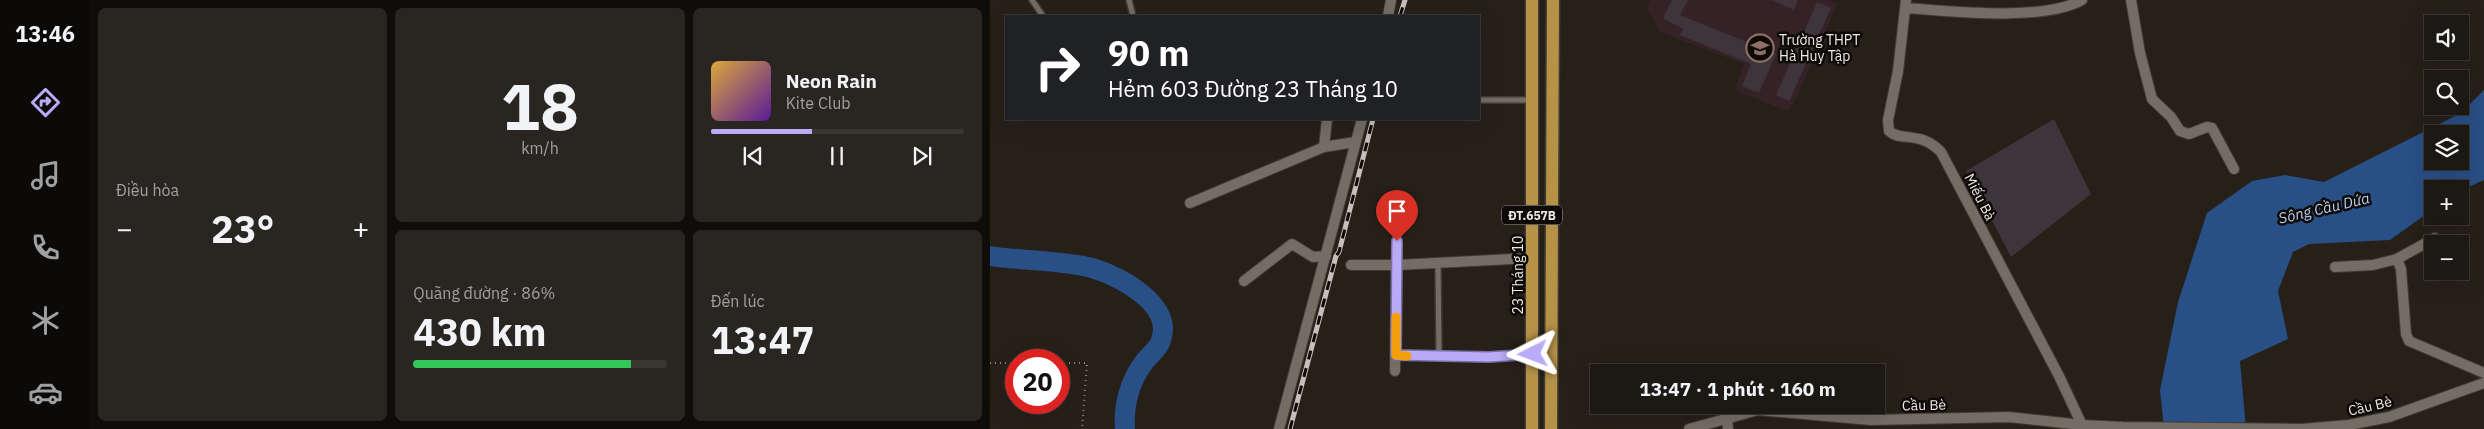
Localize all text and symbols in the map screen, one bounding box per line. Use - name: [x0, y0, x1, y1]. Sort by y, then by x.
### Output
- map controls: [2424, 15, 2469, 280]
- button: sound: [2424, 15, 2469, 60]
- text: 13:46: [15, 19, 75, 48]
- text: 90 m: [1108, 30, 1190, 76]
- place label: Trường THPT Hà Huy Tập: [1779, 31, 1860, 65]
- school or university icon: Trường THPT Hà Huy Tập: [1745, 33, 1775, 63]
- icon: right: [1025, 35, 1090, 100]
- text: 18: [501, 63, 579, 148]
- text: Neon Rain: [786, 69, 877, 93]
- button: search: [2424, 70, 2469, 115]
- text: Hẻm 603 Đường 23 Tháng 10: [1108, 74, 1398, 103]
- icon: directions: [28, 85, 63, 120]
- text: Kite Club: [786, 93, 851, 113]
- button: layers: [2424, 125, 2469, 170]
- text: km/h: [521, 138, 559, 158]
- icon: previous: [739, 142, 767, 170]
- icon: pause: [823, 142, 851, 170]
- icon: next: [908, 142, 936, 170]
- icon: music: [28, 158, 63, 193]
- street label: Miếu Bà: [1961, 170, 2000, 224]
- text: Điều hòa: [116, 180, 179, 200]
- button: +: [2424, 180, 2469, 225]
- water label: Sông Cầu Dứa: [2276, 188, 2372, 228]
- pin: [1376, 190, 1418, 241]
- icon: arrive: [1383, 197, 1411, 225]
- text: 23°: [211, 204, 274, 253]
- road number: ĐT.657B: [1502, 206, 1562, 224]
- text: −: [116, 210, 133, 247]
- text: +: [353, 210, 369, 247]
- icon: phone: [28, 230, 63, 265]
- button: −: [2424, 235, 2469, 280]
- street label: 23 Tháng 10: [1509, 236, 1527, 315]
- text: Quãng đường · 86%: [413, 283, 555, 303]
- text: Đến lúc: [711, 291, 765, 311]
- icon: climate: [28, 303, 63, 338]
- text: 430 km: [413, 307, 547, 356]
- text: 13:47: [711, 315, 814, 364]
- position arrow: [1506, 327, 1558, 379]
- speed limit sign: 20: [1005, 349, 1070, 414]
- icon: car: [28, 375, 63, 410]
- text: 13:47 · 1 phút · 160 m: [1639, 377, 1836, 401]
- street label: Cầu Bè: [2346, 392, 2394, 420]
- street label: Cầu Bè: [1902, 396, 1947, 414]

